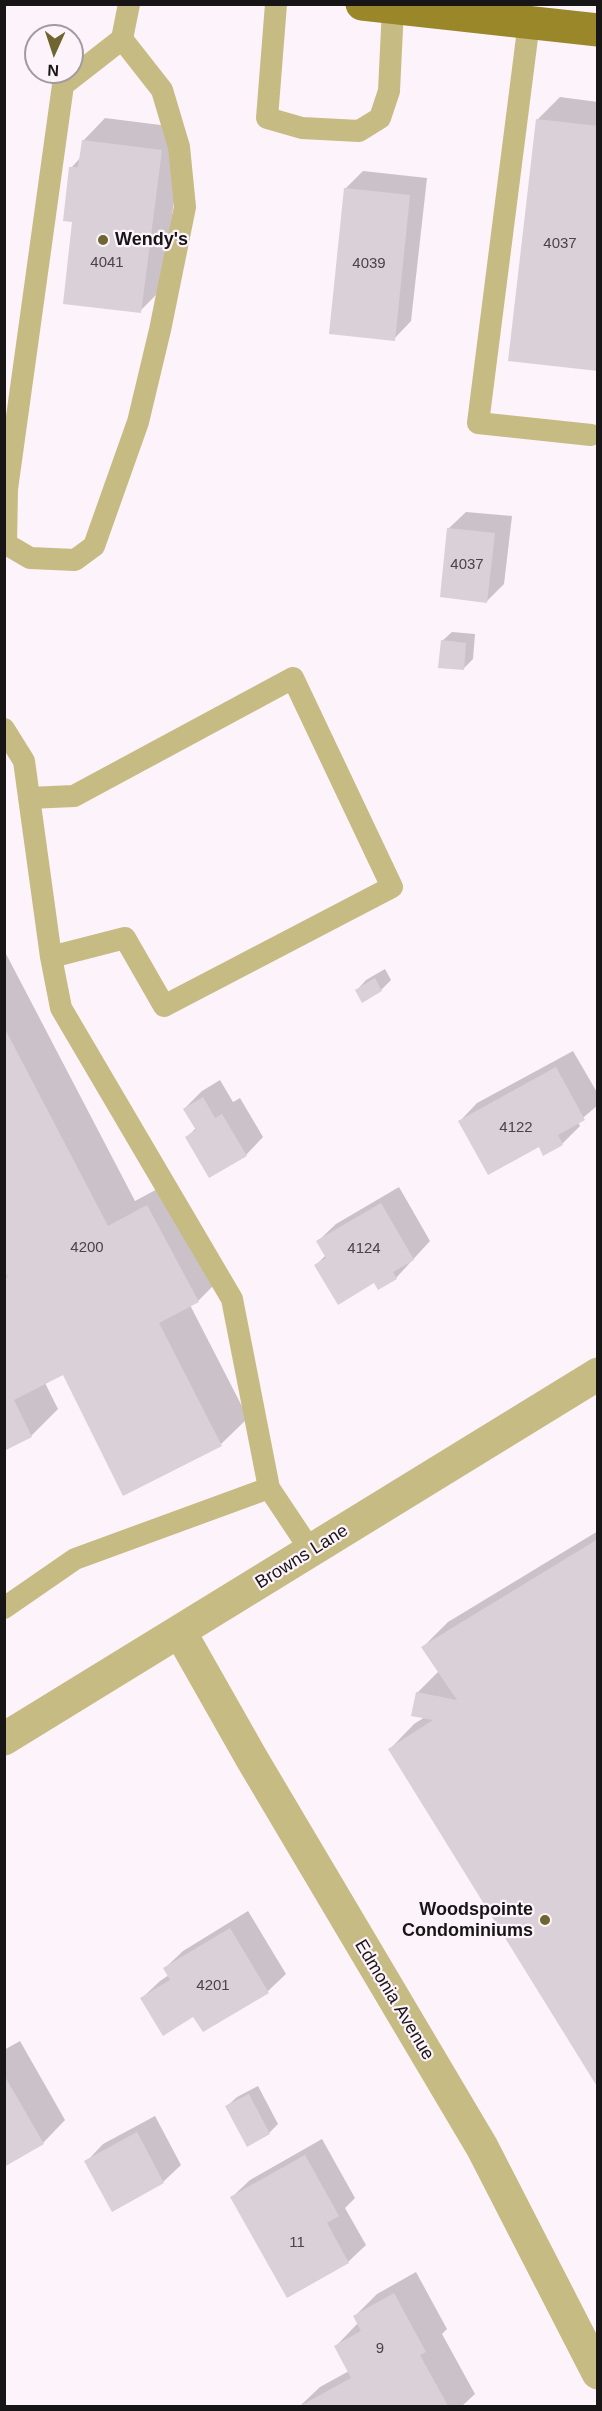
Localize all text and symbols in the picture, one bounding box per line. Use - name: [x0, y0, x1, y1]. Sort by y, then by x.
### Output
- north arrow: [24, 24, 84, 84]
- text: N: [47, 62, 59, 79]
- place label: Wendy's: [115, 229, 188, 251]
- marker: Wendy's: [96, 233, 110, 247]
- house number: 4037: [543, 235, 577, 253]
- house number: 4041: [90, 254, 124, 272]
- house number: 4039: [352, 255, 386, 273]
- house number: 4037: [450, 556, 484, 574]
- house number: 4122: [499, 1119, 533, 1137]
- house number: 4200: [70, 1239, 104, 1257]
- house number: 4124: [347, 1240, 381, 1258]
- street label: Browns Lane: [252, 1520, 352, 1594]
- place label: Woodspointe Condominiums: [402, 1899, 533, 1942]
- marker: Woodspointe Condominiums: [538, 1913, 552, 1927]
- street label: Edmonia Avenue: [350, 1936, 438, 2064]
- house number: 4201: [196, 1977, 230, 1995]
- house number: 11: [289, 2234, 305, 2252]
- house number: 9: [376, 2340, 384, 2358]

